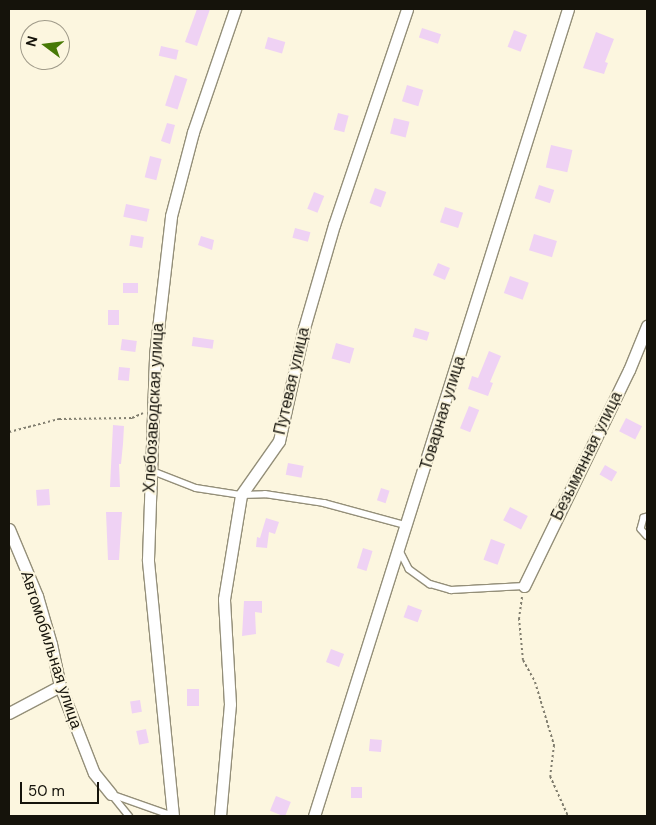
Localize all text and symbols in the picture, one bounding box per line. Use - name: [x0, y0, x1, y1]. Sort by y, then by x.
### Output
- north arrow: [20, 20, 70, 70]
- text: N: [21, 34, 41, 49]
- street label: Хлебозаводская улица: [140, 323, 168, 493]
- street label: Путевая улица: [270, 325, 314, 437]
- street label: Товарная улица: [417, 354, 469, 472]
- street label: Безымянная улица: [547, 388, 627, 524]
- street label: Автомобильная улица: [16, 568, 86, 732]
- scale bar: [22, 772, 101, 804]
- text: 50 m: [28, 781, 65, 801]

